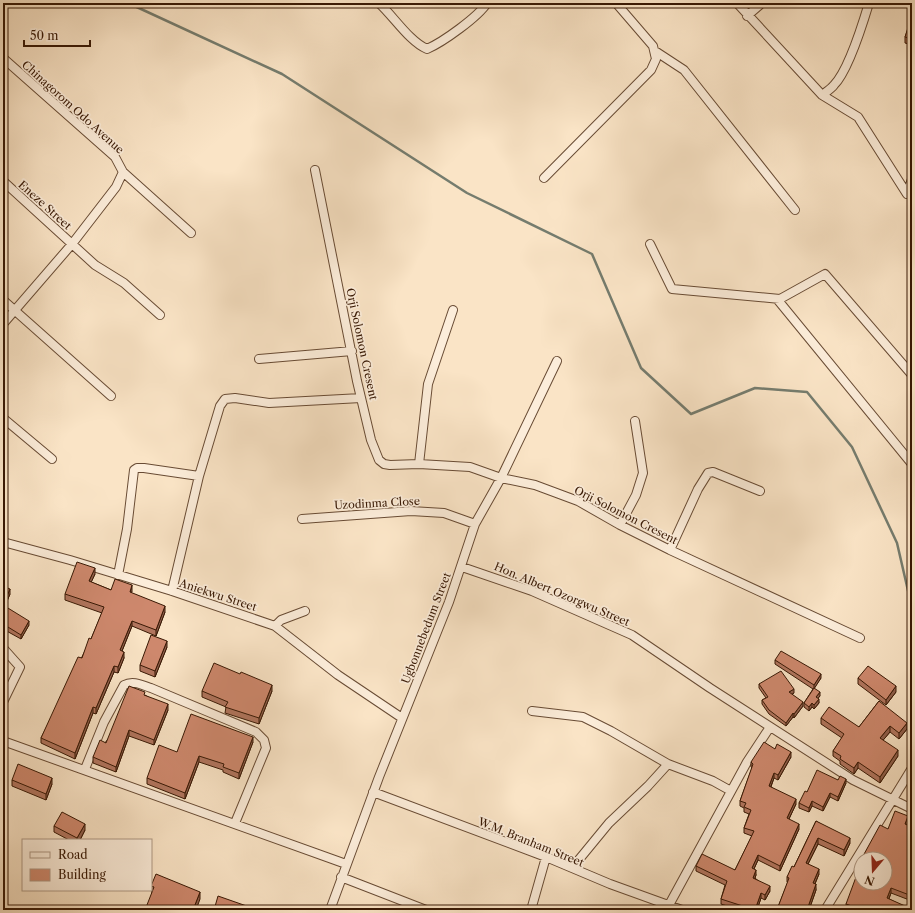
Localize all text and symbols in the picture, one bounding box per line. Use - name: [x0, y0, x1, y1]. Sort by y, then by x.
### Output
- scale bar: [24, 22, 90, 48]
- text: 50 m: [30, 28, 59, 43]
- street label: Chinagorom Odo Avenue: [19, 57, 127, 157]
- street label: Eneze Street: [16, 178, 74, 233]
- street label: Orji Solomon Cresent: [343, 287, 381, 401]
- street label: Orji Solomon Cresent: [572, 483, 680, 547]
- street label: Uzodinma Close: [334, 494, 420, 512]
- street label: Hon. Albert Ozorgwu Street: [492, 559, 632, 629]
- street label: Ugbonnebedum Street: [398, 570, 454, 686]
- street label: Aniekwu Street: [177, 576, 259, 614]
- street label: W.M. Branham Street: [475, 814, 586, 870]
- legend: [22, 839, 152, 891]
- text: Road: [58, 847, 88, 862]
- north arrow: [853, 851, 893, 891]
- text: Building: [58, 867, 106, 882]
- text: N: [863, 872, 877, 889]

